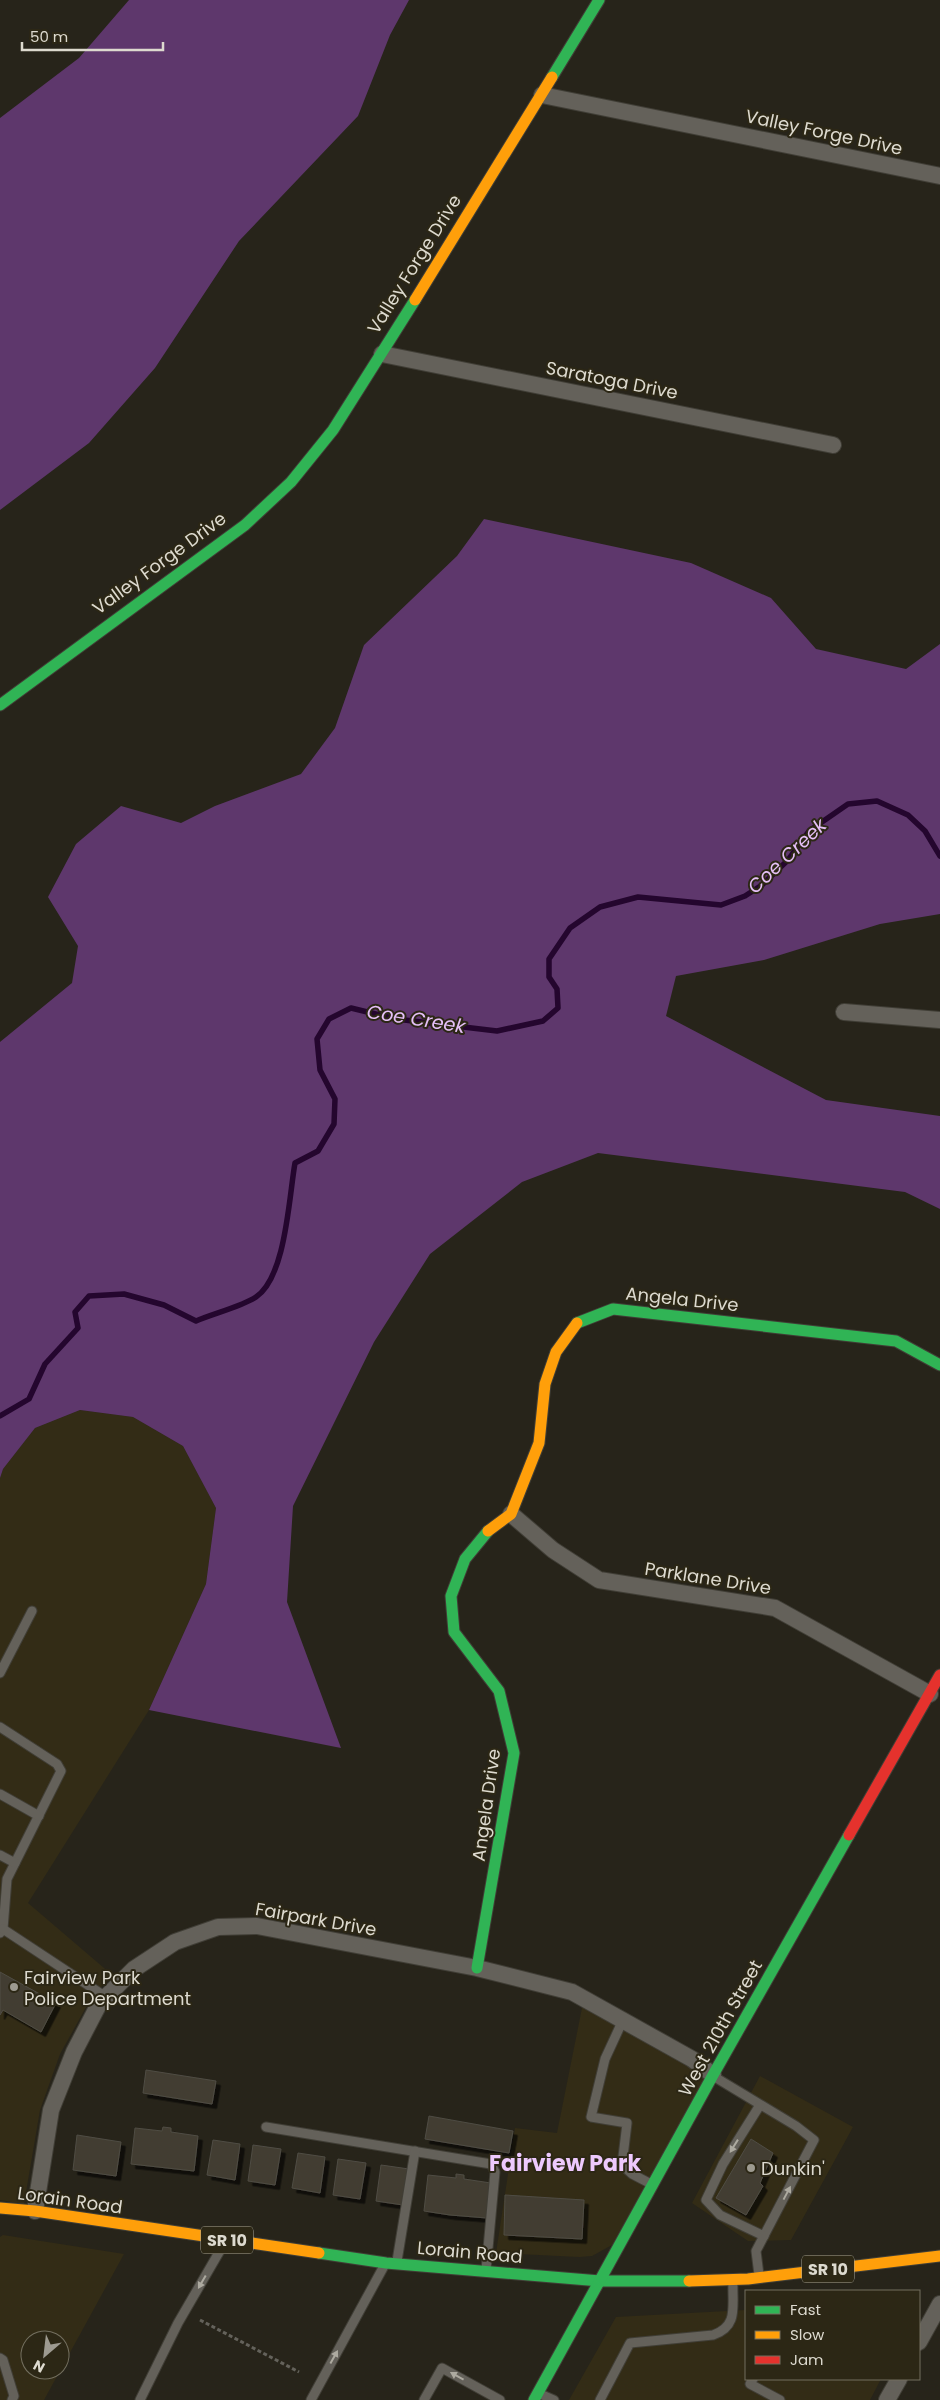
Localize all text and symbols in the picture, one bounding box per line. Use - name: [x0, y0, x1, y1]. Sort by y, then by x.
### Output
- scale bar: [22, 20, 164, 52]
- text: 50 m: [30, 26, 68, 47]
- street label: Valley Forge Drive: [743, 103, 905, 161]
- street label: Valley Forge Drive: [361, 190, 467, 338]
- street label: Saratoga Drive: [544, 355, 680, 405]
- street label: Valley Forge Drive: [87, 506, 231, 620]
- water label: Coe Creek: [741, 811, 833, 900]
- water label: Coe Creek: [365, 998, 468, 1040]
- street label: Angela Drive: [624, 1281, 740, 1317]
- street label: Parklane Drive: [643, 1556, 773, 1600]
- street label: Angela Drive: [466, 1747, 506, 1863]
- street label: Fairpark Drive: [253, 1896, 379, 1942]
- street label: West 210th Street: [672, 1955, 768, 2101]
- place label: Fairview Park Police Department: [24, 1965, 191, 2011]
- marker: Fairview Park Police Department: [8, 1981, 20, 1993]
- one-way arrow: [729, 2140, 739, 2153]
- district label: Fairview Park: [489, 2148, 641, 2179]
- place label: Dunkin': [761, 2156, 825, 2181]
- marker: Dunkin': [745, 2162, 757, 2174]
- street label: Lorain Road: [16, 2180, 124, 2220]
- one-way arrow: [783, 2185, 791, 2200]
- road number: SR 10: [201, 2226, 253, 2254]
- street label: Lorain Road: [416, 2235, 524, 2269]
- road number: SR 10: [802, 2256, 854, 2282]
- one-way arrow: [197, 2275, 206, 2288]
- legend: [745, 2290, 920, 2380]
- text: Fast: [790, 2299, 821, 2320]
- text: Slow: [790, 2324, 825, 2345]
- north arrow: [20, 2330, 70, 2380]
- text: Jam: [790, 2349, 824, 2370]
- one-way arrow: [330, 2351, 339, 2364]
- text: N: [30, 2355, 48, 2378]
- one-way arrow: [450, 2372, 464, 2381]

